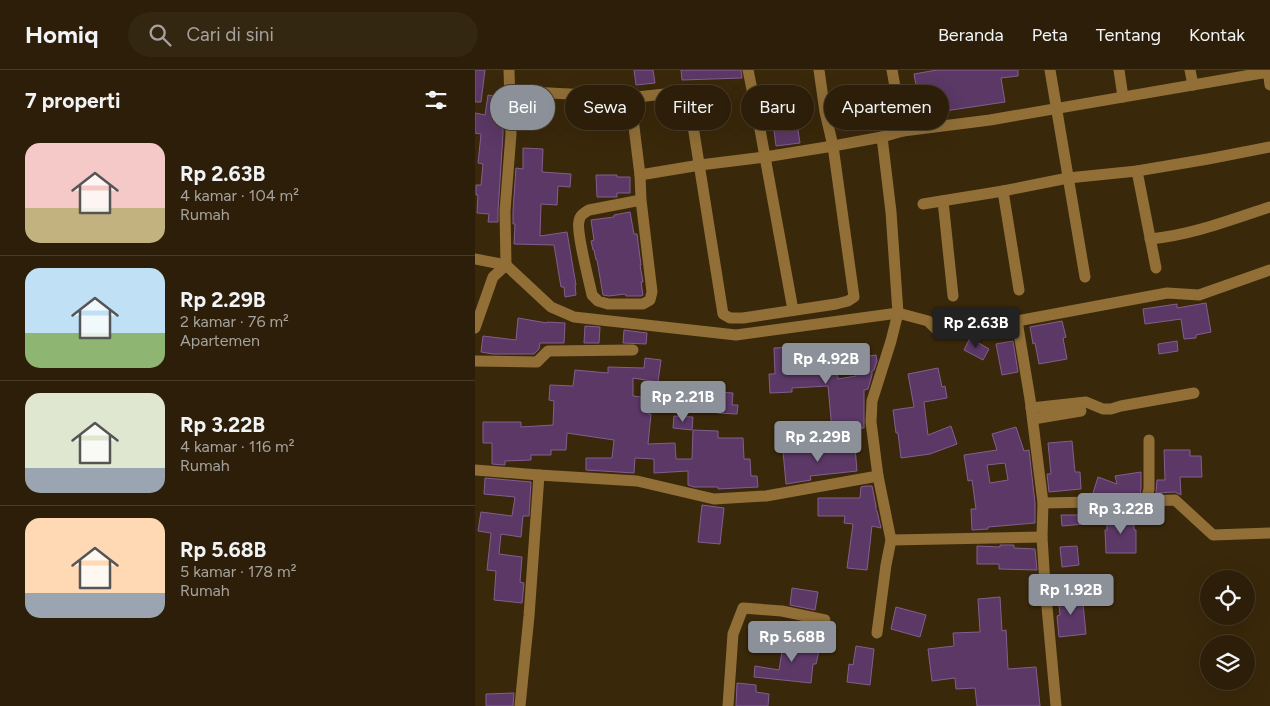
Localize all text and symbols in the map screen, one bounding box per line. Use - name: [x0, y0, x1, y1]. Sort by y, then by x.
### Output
- search box: [128, 12, 478, 57]
- text: Homiq: [25, 20, 98, 49]
- icon: search: [146, 21, 174, 49]
- text: Cari di sini: [186, 23, 274, 46]
- text: Beranda: [938, 24, 1004, 46]
- text: Peta: [1032, 24, 1068, 46]
- text: Tentang: [1096, 24, 1161, 46]
- text: Kontak: [1189, 24, 1245, 46]
- chip: Beli: [490, 85, 555, 130]
- chip: Sewa: [565, 85, 645, 130]
- chip: Filter: [655, 85, 731, 130]
- chip: Baru: [741, 85, 814, 130]
- chip: Apartemen: [824, 85, 949, 130]
- icon: filters: [422, 86, 450, 114]
- text: 7 properti: [25, 88, 121, 113]
- text: Rp 2.63B: [180, 161, 265, 186]
- icon: home: [65, 163, 125, 223]
- text: 4 kamar · 104 m²: [180, 186, 299, 205]
- text: Rumah: [180, 205, 230, 224]
- text: Rp 2.29B: [180, 287, 266, 312]
- icon: home: [65, 288, 125, 348]
- pin: Rp 2.63B: [924, 306, 1028, 349]
- text: 2 kamar · 76 m²: [180, 312, 289, 331]
- text: Rp 2.63B: [944, 313, 1008, 332]
- text: Apartemen: [180, 331, 260, 350]
- pin: Rp 4.92B: [774, 342, 878, 385]
- text: Rp 4.92B: [793, 349, 859, 368]
- pin: Rp 2.21B: [631, 380, 735, 423]
- text: Rp 2.21B: [652, 387, 714, 406]
- text: Rp 3.22B: [180, 412, 265, 437]
- icon: home: [65, 413, 125, 473]
- pin: Rp 2.29B: [766, 420, 870, 463]
- text: Rp 2.29B: [785, 427, 851, 446]
- text: 4 kamar · 116 m²: [180, 437, 294, 456]
- text: Rumah: [180, 456, 230, 475]
- pin: Rp 3.22B: [1069, 492, 1173, 535]
- text: Rp 3.22B: [1089, 499, 1153, 518]
- text: Rp 5.68B: [180, 537, 266, 562]
- icon: home: [65, 538, 125, 598]
- text: 5 kamar · 178 m²: [180, 562, 296, 581]
- map controls: [1200, 570, 1255, 690]
- button: locate: [1200, 570, 1255, 625]
- pin: Rp 1.92B: [1019, 574, 1123, 616]
- text: Rp 1.92B: [1040, 580, 1102, 599]
- text: Rumah: [180, 581, 230, 600]
- pin: Rp 5.68B: [740, 620, 844, 663]
- text: Rp 5.68B: [759, 627, 825, 646]
- button: layers: [1200, 635, 1255, 690]

